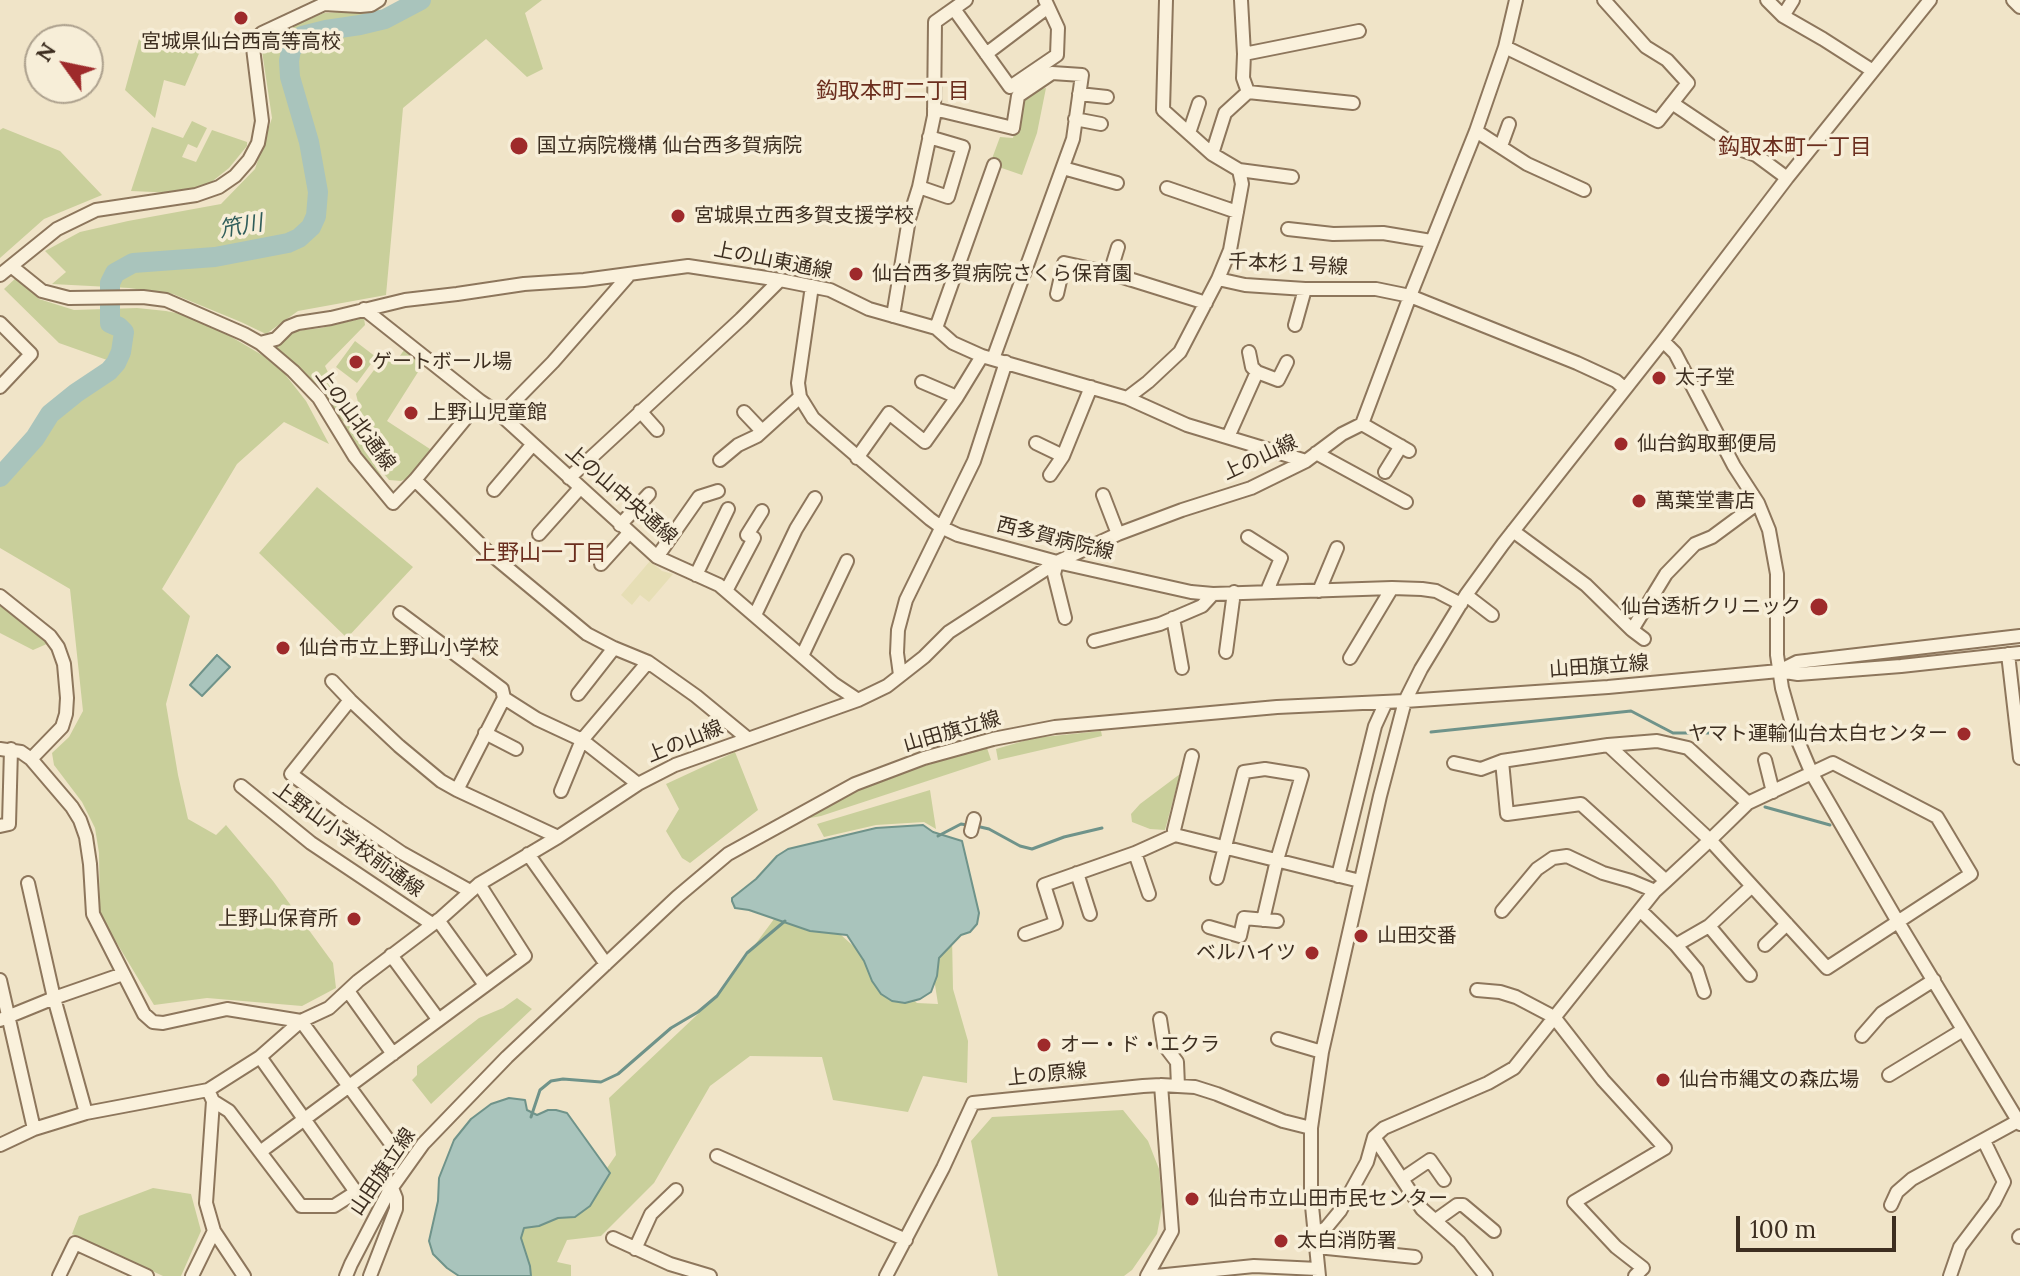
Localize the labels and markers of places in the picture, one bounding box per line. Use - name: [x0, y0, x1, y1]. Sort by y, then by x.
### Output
- marker: 宮城県仙台西高等高校: [232, 9, 250, 27]
- place label: 宮城県仙台西高等高校: [141, 30, 341, 54]
- place label: 国立病院機構 仙台西多賀病院: [537, 134, 802, 158]
- marker: 国立病院機構 仙台西多賀病院: [508, 135, 530, 157]
- place label: 宮城県立西多賀支援学校: [694, 204, 914, 228]
- marker: 宮城県立西多賀支援学校: [669, 207, 687, 225]
- place label: 仙台西多賀病院さくら保育園: [872, 262, 1132, 286]
- marker: 仙台西多賀病院さくら保育園: [847, 265, 865, 283]
- place label: ゲートボール場: [372, 350, 512, 374]
- marker: ゲートボール場: [347, 353, 365, 371]
- place label: 太子堂: [1675, 366, 1735, 390]
- marker: 太子堂: [1650, 369, 1668, 387]
- place label: 上野山児童館: [427, 401, 547, 425]
- marker: 上野山児童館: [402, 404, 420, 422]
- place label: 仙台鈎取郵便局: [1637, 432, 1777, 456]
- marker: 仙台鈎取郵便局: [1612, 435, 1630, 453]
- place label: 萬葉堂書店: [1655, 489, 1755, 513]
- marker: 萬葉堂書店: [1630, 492, 1648, 510]
- place label: 仙台透析クリニック: [1621, 595, 1801, 619]
- marker: 仙台透析クリニック: [1808, 596, 1830, 618]
- place label: 仙台市立上野山小学校: [299, 636, 499, 660]
- marker: 仙台市立上野山小学校: [274, 639, 292, 657]
- place label: ヤマト運輸仙台太白センター: [1688, 722, 1948, 746]
- marker: ヤマト運輸仙台太白センター: [1955, 725, 1973, 743]
- place label: 上野山保育所: [218, 907, 338, 931]
- marker: 上野山保育所: [345, 910, 363, 928]
- place label: 山田交番: [1377, 924, 1457, 948]
- marker: 山田交番: [1352, 927, 1370, 945]
- place label: ベルハイツ: [1196, 941, 1296, 965]
- marker: ベルハイツ: [1303, 944, 1321, 962]
- place label: オー・ド・エクラ: [1060, 1033, 1220, 1057]
- marker: オー・ド・エクラ: [1035, 1036, 1053, 1054]
- place label: 仙台市縄文の森広場: [1679, 1068, 1859, 1092]
- marker: 仙台市縄文の森広場: [1654, 1071, 1672, 1089]
- place label: 仙台市立山田市民センター: [1208, 1187, 1448, 1211]
- marker: 仙台市立山田市民センター: [1183, 1190, 1201, 1208]
- place label: 太白消防署: [1297, 1229, 1397, 1253]
- marker: 太白消防署: [1272, 1232, 1290, 1250]

